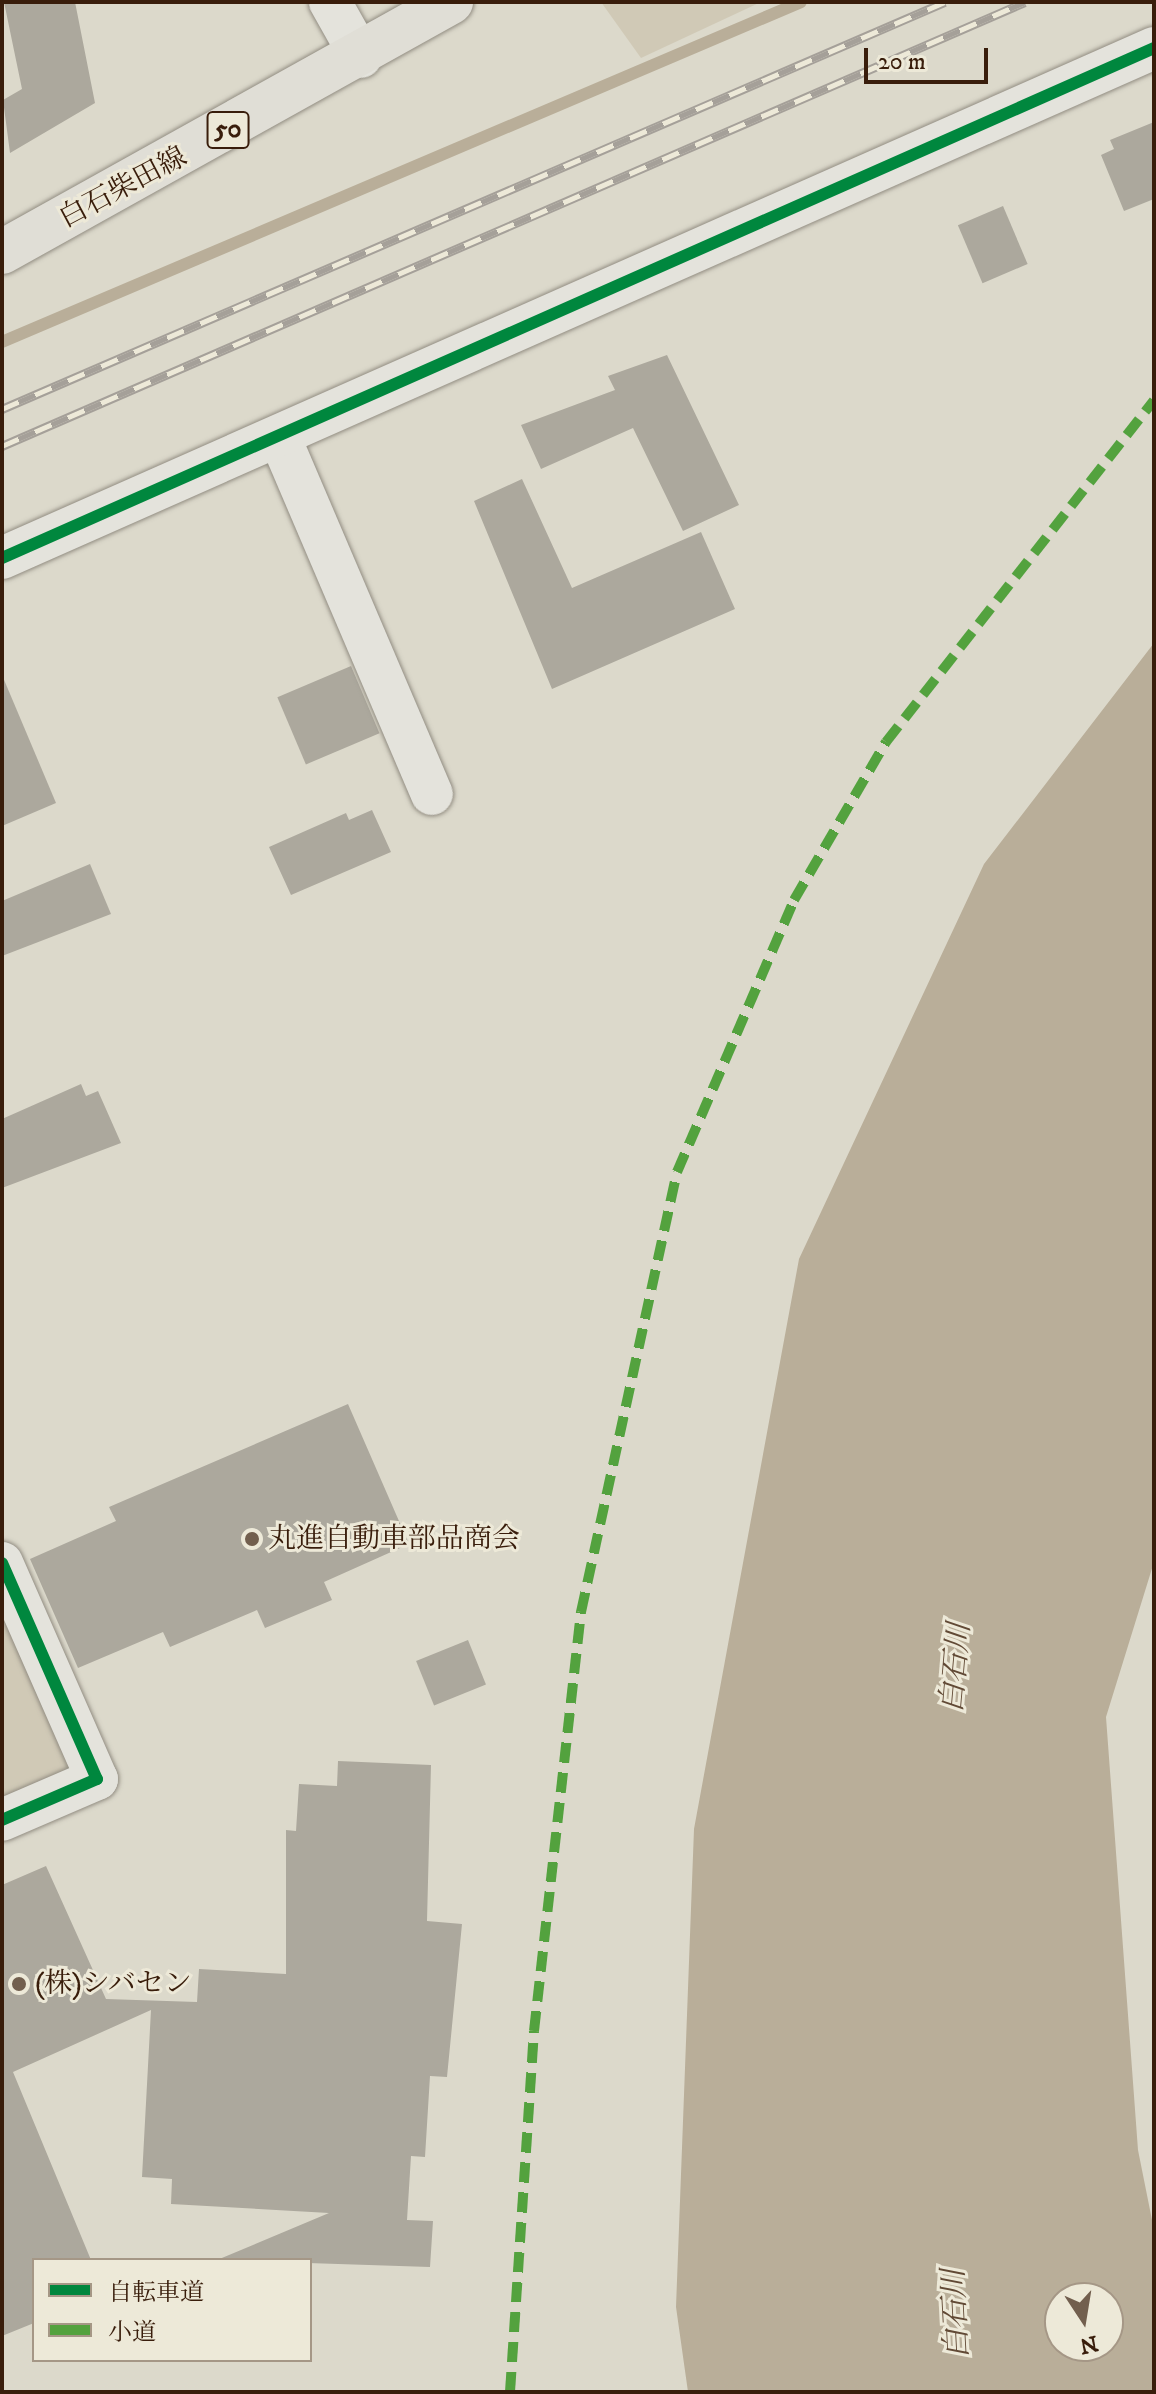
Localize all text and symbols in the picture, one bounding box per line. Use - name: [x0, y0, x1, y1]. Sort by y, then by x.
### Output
- scale bar: [868, 32, 992, 82]
- text: 20 m: [878, 47, 926, 77]
- road number: 50: [206, 108, 250, 152]
- street label: 白石柴田線: [53, 140, 193, 236]
- place label: 丸進自動車部品商会: [268, 1522, 520, 1556]
- marker: 丸進自動車部品商会: [243, 1530, 261, 1548]
- water label: 白石川: [935, 1622, 979, 1714]
- place label: (株)シバセン: [35, 1967, 194, 2001]
- marker: (株)シバセン: [10, 1975, 28, 1993]
- legend: [32, 2258, 312, 2362]
- water label: 白石川: [937, 2268, 977, 2360]
- text: 自転車道: [108, 2278, 204, 2308]
- north arrow: [1044, 2282, 1124, 2362]
- text: 小道: [108, 2318, 156, 2348]
- text: N: [1077, 2329, 1100, 2359]

